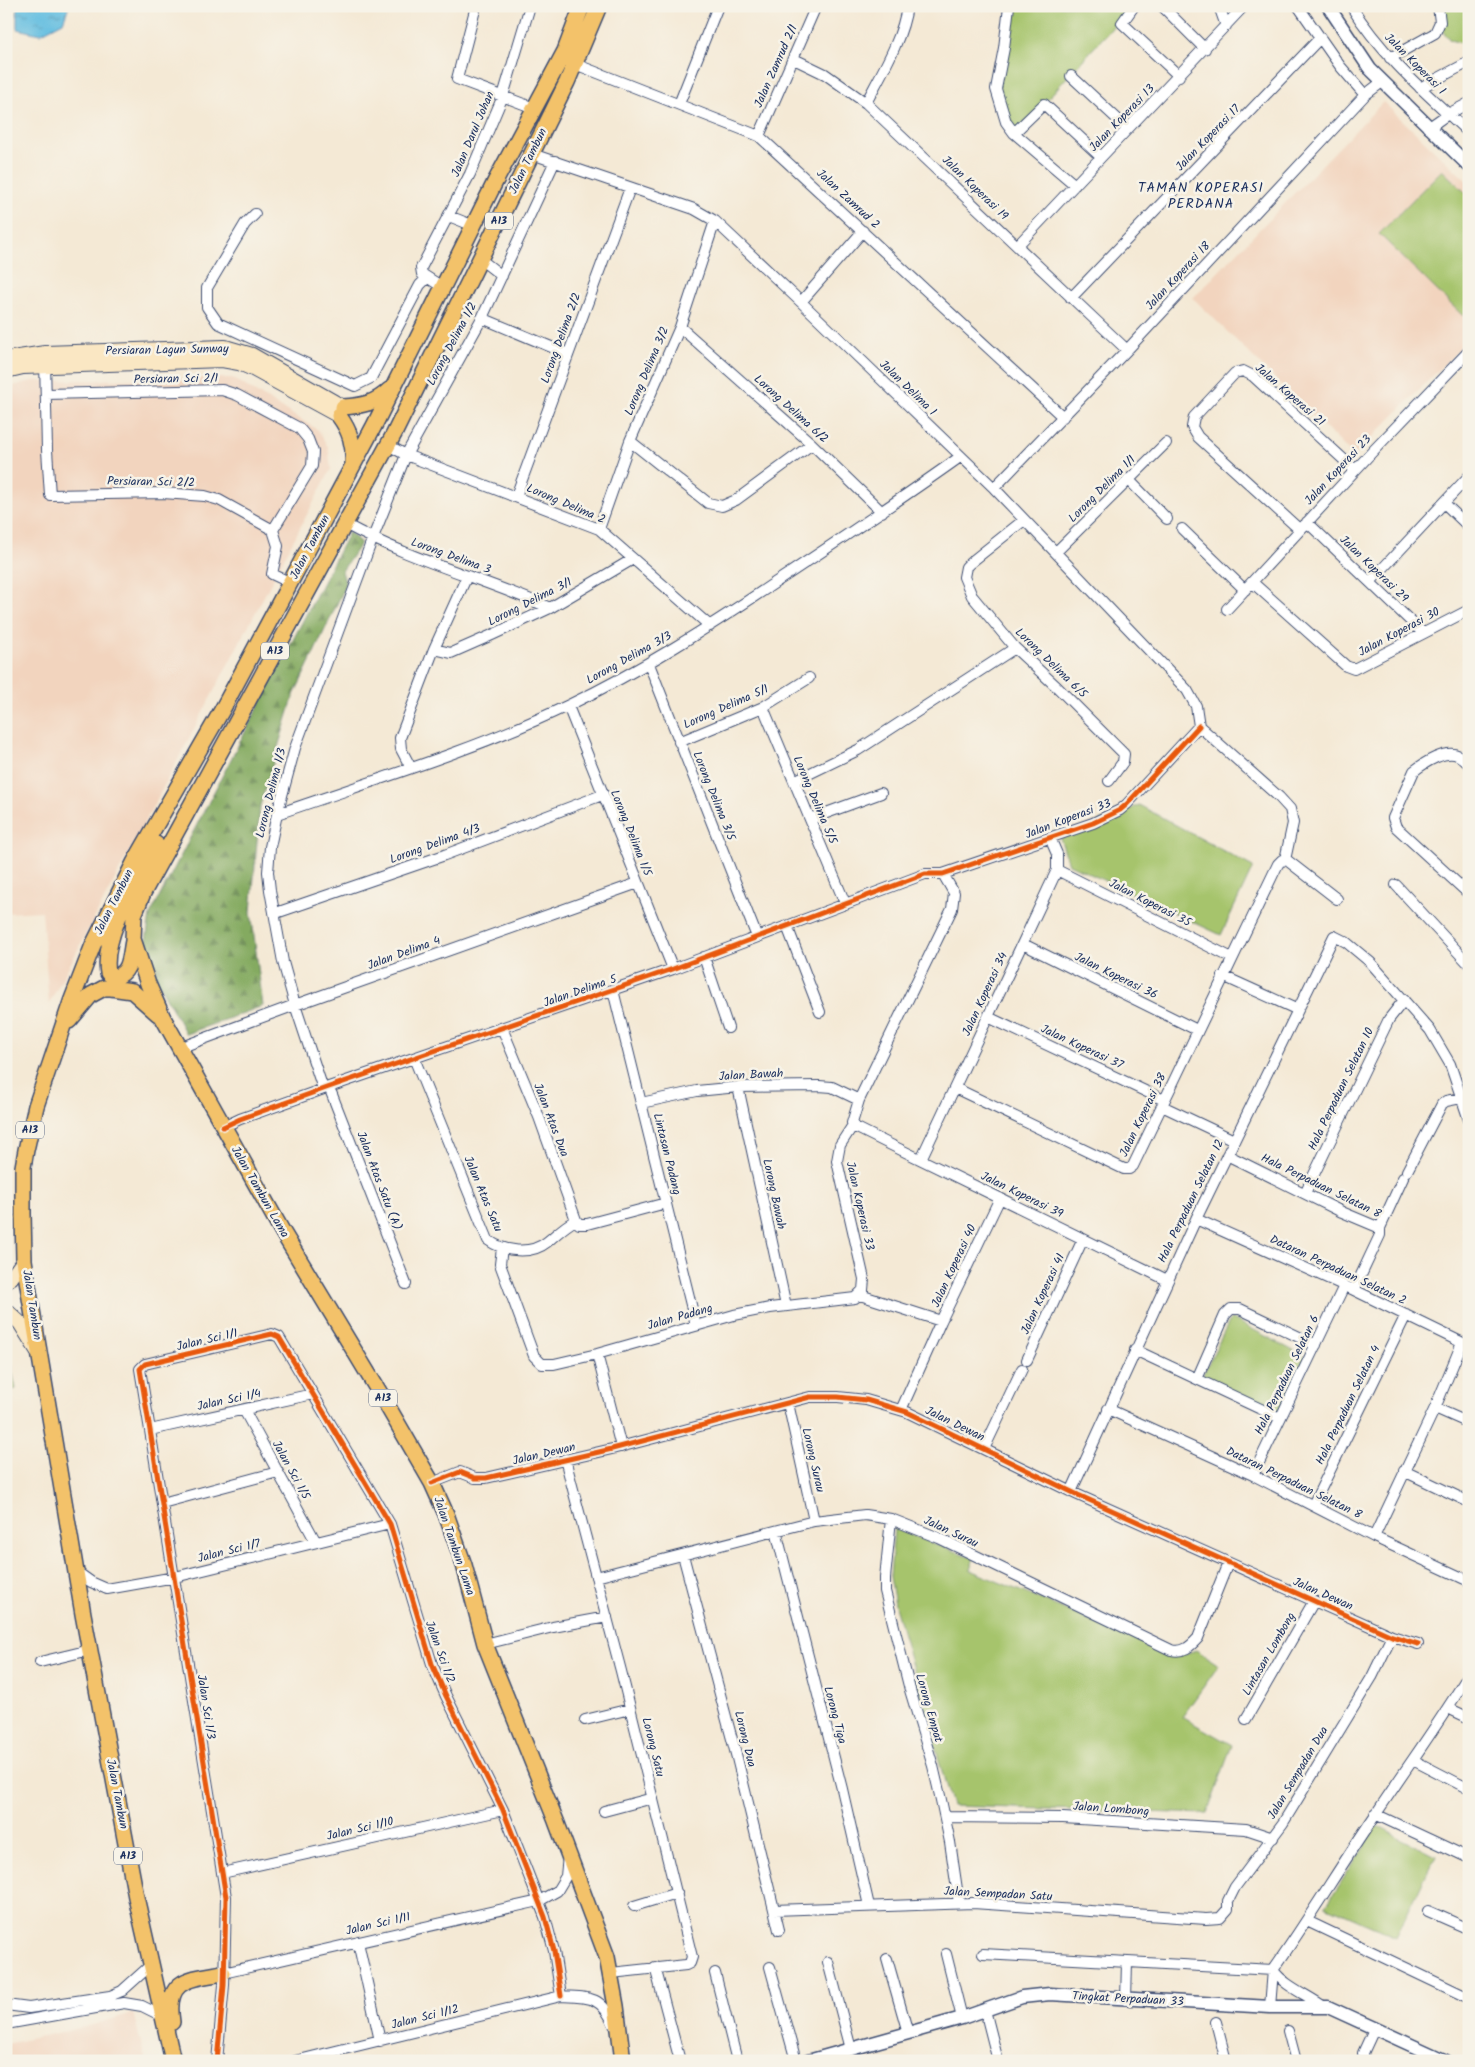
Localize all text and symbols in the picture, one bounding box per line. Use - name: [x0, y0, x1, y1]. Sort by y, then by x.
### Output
- street label: Jalan Zamrud 2/1: [749, 21, 803, 111]
- street label: Jalan Koperasi 1: [1380, 29, 1450, 99]
- street label: Jalan Koperasi 13: [1085, 80, 1159, 156]
- street label: Jalan Darul Johan: [446, 88, 500, 180]
- street label: Jalan Koperasi 17: [1171, 100, 1245, 176]
- street label: Jalan Tambun: [504, 125, 552, 197]
- street label: Jalan Koperasi 19: [937, 151, 1013, 225]
- street label: Jalan Zamrud 2: [812, 164, 884, 234]
- district label: TAMAN KOPERASI PERDANA: [1138, 177, 1264, 215]
- road number: A13: [485, 212, 513, 230]
- street label: Jalan Koperasi 18: [1141, 237, 1216, 315]
- street label: Lorong Delima 2/2: [536, 290, 586, 386]
- street label: Lorong Delima 1/2: [422, 299, 482, 389]
- street label: Lorong Delima 3/2: [620, 323, 674, 419]
- street label: Persiaran Lagun Sunway: [105, 339, 229, 361]
- street label: Jalan Delima 1: [875, 356, 941, 421]
- street label: Jalan Koperasi 21: [1251, 359, 1330, 431]
- street label: Persiaran Sci 2/1: [134, 369, 219, 389]
- street label: Lorong Delima 6/2: [749, 370, 833, 448]
- street label: Jalan Koperasi 23: [1300, 430, 1376, 510]
- street label: Lorong Delima 1/1: [1064, 451, 1140, 527]
- street label: Persiaran Sci 2/2: [107, 472, 195, 492]
- street label: Lorong Delima 2: [524, 479, 608, 529]
- street label: Jalan Tambun: [285, 511, 335, 583]
- street label: Jalan Koperasi 29: [1335, 531, 1413, 607]
- street label: Lorong Delima 3: [408, 533, 494, 579]
- street label: Lorong Delima 3/1: [485, 573, 576, 631]
- street label: Jalan Koperasi 30: [1355, 603, 1443, 661]
- street label: Lorong Delima 6/5: [1010, 623, 1093, 704]
- street label: Lorong Delima 3/3: [583, 627, 675, 689]
- road number: A13: [261, 642, 289, 659]
- street label: Lorong Delima 5/1: [680, 680, 772, 734]
- street label: Lorong Delima 1/3: [251, 746, 291, 840]
- street label: Lorong Delima 3/5: [687, 749, 741, 845]
- street label: Lorong Delima 5/5: [788, 753, 843, 849]
- street label: Lorong Delima 1/5: [605, 787, 658, 881]
- street label: Jalan Koperasi 33: [1022, 794, 1114, 844]
- street label: Lorong Delima 4/3: [387, 819, 483, 869]
- street label: Jalan Tambun: [89, 866, 139, 938]
- street label: Jalan Koperasi 35: [1105, 874, 1196, 933]
- street label: Jalan Delima 4: [365, 931, 444, 975]
- street label: Jalan Koperasi 36: [1071, 948, 1161, 1004]
- street label: Jalan Koperasi 34: [957, 949, 1013, 1039]
- street label: Jalan Delima 5: [541, 969, 621, 1012]
- street label: Jalan Koperasi 37: [1037, 1019, 1127, 1075]
- street label: Hala Perpaduan Selatan 10: [1303, 1024, 1379, 1154]
- street label: Jalan Bawah: [718, 1064, 784, 1086]
- street label: Jalan Koperasi 38: [1114, 1069, 1172, 1160]
- street label: Jalan Atas Dua: [528, 1080, 574, 1160]
- street label: Lintasan Padang: [648, 1111, 686, 1197]
- road number: A13: [16, 1122, 44, 1138]
- street label: Jalan Atas Satu (A): [351, 1129, 407, 1233]
- street label: Hala Perpaduan Selatan 12: [1153, 1136, 1229, 1266]
- street label: Jalan Tambun Lama: [226, 1143, 294, 1242]
- street label: Hala Perpaduan Selatan 8: [1258, 1149, 1385, 1224]
- street label: Jalan Atas Satu: [458, 1153, 508, 1235]
- street label: Lorong Bawah: [757, 1157, 791, 1231]
- street label: Jalan Koperasi 33: [841, 1160, 879, 1252]
- street label: Jalan Koperasi 39: [977, 1167, 1067, 1223]
- street label: Jalan Koperasi 40: [926, 1221, 982, 1311]
- street label: Dataran Perpaduan Selatan 2: [1266, 1230, 1410, 1310]
- street label: Jalan Koperasi 41: [1016, 1250, 1070, 1338]
- street label: Jalan Tambun: [17, 1268, 47, 1342]
- street label: Jalan Padang: [645, 1299, 715, 1335]
- street label: Hala Perpaduan Selatan 6: [1250, 1312, 1324, 1438]
- street label: Jalan Sci 1/1: [175, 1324, 240, 1356]
- street label: Hala Perpaduan Selatan 4: [1311, 1341, 1385, 1468]
- street label: Jalan Sci 1/4: [195, 1384, 263, 1416]
- road number: A13: [369, 1390, 397, 1406]
- street label: Jalan Dewan: [922, 1401, 988, 1447]
- street label: Lorong Surau: [796, 1426, 830, 1494]
- street label: Jalan Sci 1/5: [267, 1437, 316, 1504]
- street label: Jalan Dewan: [511, 1438, 577, 1470]
- street label: Dataran Perpaduan Selatan 8: [1223, 1442, 1366, 1525]
- street label: Jalan Tambun Lama: [428, 1494, 480, 1598]
- street label: Jalan Surau: [920, 1511, 982, 1553]
- street label: Jalan Sci 1/7: [196, 1534, 263, 1568]
- street label: Jalan Dewan: [1290, 1572, 1356, 1616]
- street label: Lintasan Lombong: [1237, 1609, 1301, 1699]
- street label: Jalan Sci 1/2: [420, 1618, 460, 1686]
- street label: Lorong Empat: [910, 1671, 948, 1745]
- street label: Jalan Sci 1/3: [192, 1673, 221, 1741]
- street label: Lorong Tiga: [818, 1684, 852, 1746]
- street label: Lorong Dua: [729, 1709, 761, 1770]
- street label: Lorong Satu: [636, 1715, 670, 1779]
- street label: Jalan Sempadan Dua: [1263, 1723, 1334, 1823]
- street label: Jalan Tambun: [101, 1757, 133, 1831]
- street label: Jalan Lombong: [1072, 1797, 1150, 1821]
- street label: Jalan Sci 1/10: [325, 1812, 395, 1846]
- road number: A13: [114, 1848, 142, 1864]
- street label: Jalan Sempadan Satu: [943, 1882, 1053, 1906]
- street label: Jalan Sci 1/11: [344, 1907, 412, 1941]
- street label: Tingkat Perpaduan 33: [1072, 1987, 1184, 2011]
- street label: Jalan Sci 1/12: [389, 1999, 461, 2035]

